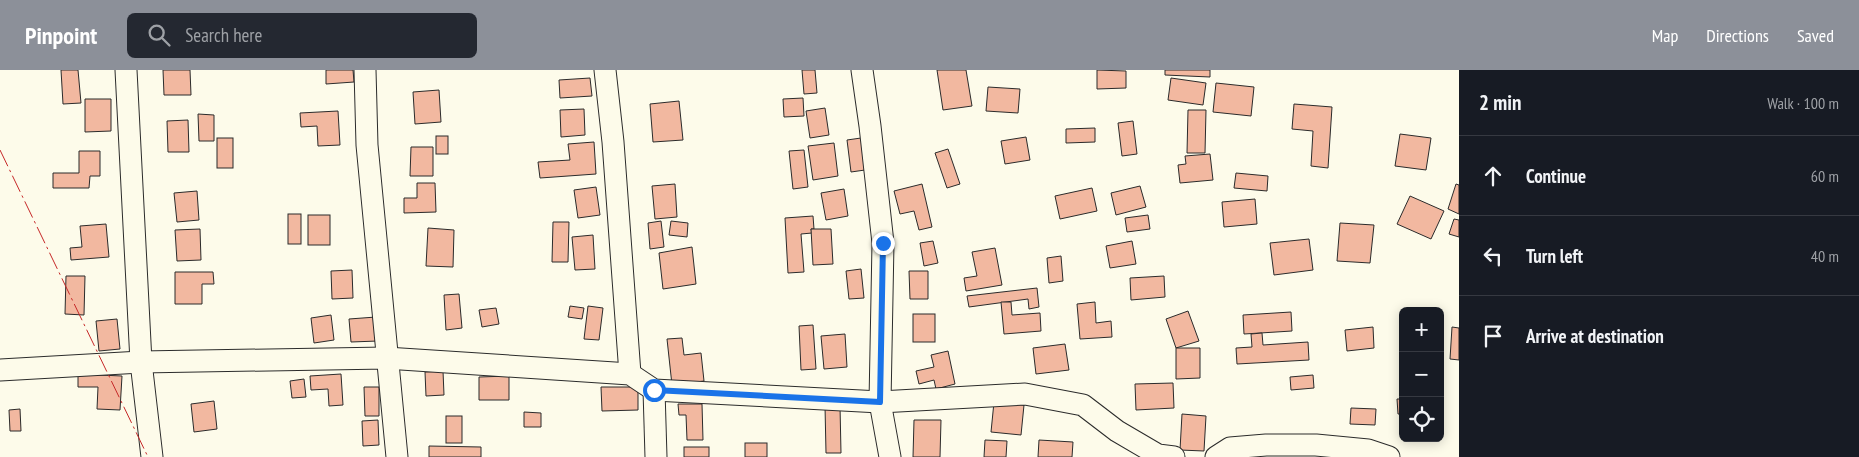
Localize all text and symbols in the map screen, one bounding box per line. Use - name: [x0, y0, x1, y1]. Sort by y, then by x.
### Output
- search box: [127, 13, 477, 58]
- text: Pinpoint: [25, 20, 97, 51]
- icon: search: [145, 21, 173, 49]
- text: Search here: [185, 23, 262, 47]
- text: Map: [1652, 24, 1678, 47]
- text: Directions: [1706, 24, 1769, 47]
- text: Saved: [1797, 24, 1834, 47]
- text: 2 min: [1479, 89, 1521, 116]
- text: Walk · 100 m: [1767, 93, 1839, 113]
- icon: ahead: [1479, 162, 1507, 190]
- text: Continue: [1526, 164, 1586, 188]
- text: 60 m: [1811, 166, 1839, 186]
- route end: [872, 232, 895, 255]
- icon: left: [1479, 242, 1507, 270]
- text: Turn left: [1526, 244, 1583, 268]
- text: 40 m: [1811, 246, 1839, 266]
- map controls: [1399, 307, 1444, 442]
- button: +: [1399, 307, 1444, 352]
- icon: arrive: [1479, 322, 1507, 350]
- text: Arrive at destination: [1526, 324, 1664, 348]
- button: −: [1399, 352, 1444, 397]
- route start: [643, 379, 666, 402]
- button: locate: [1399, 397, 1444, 442]

